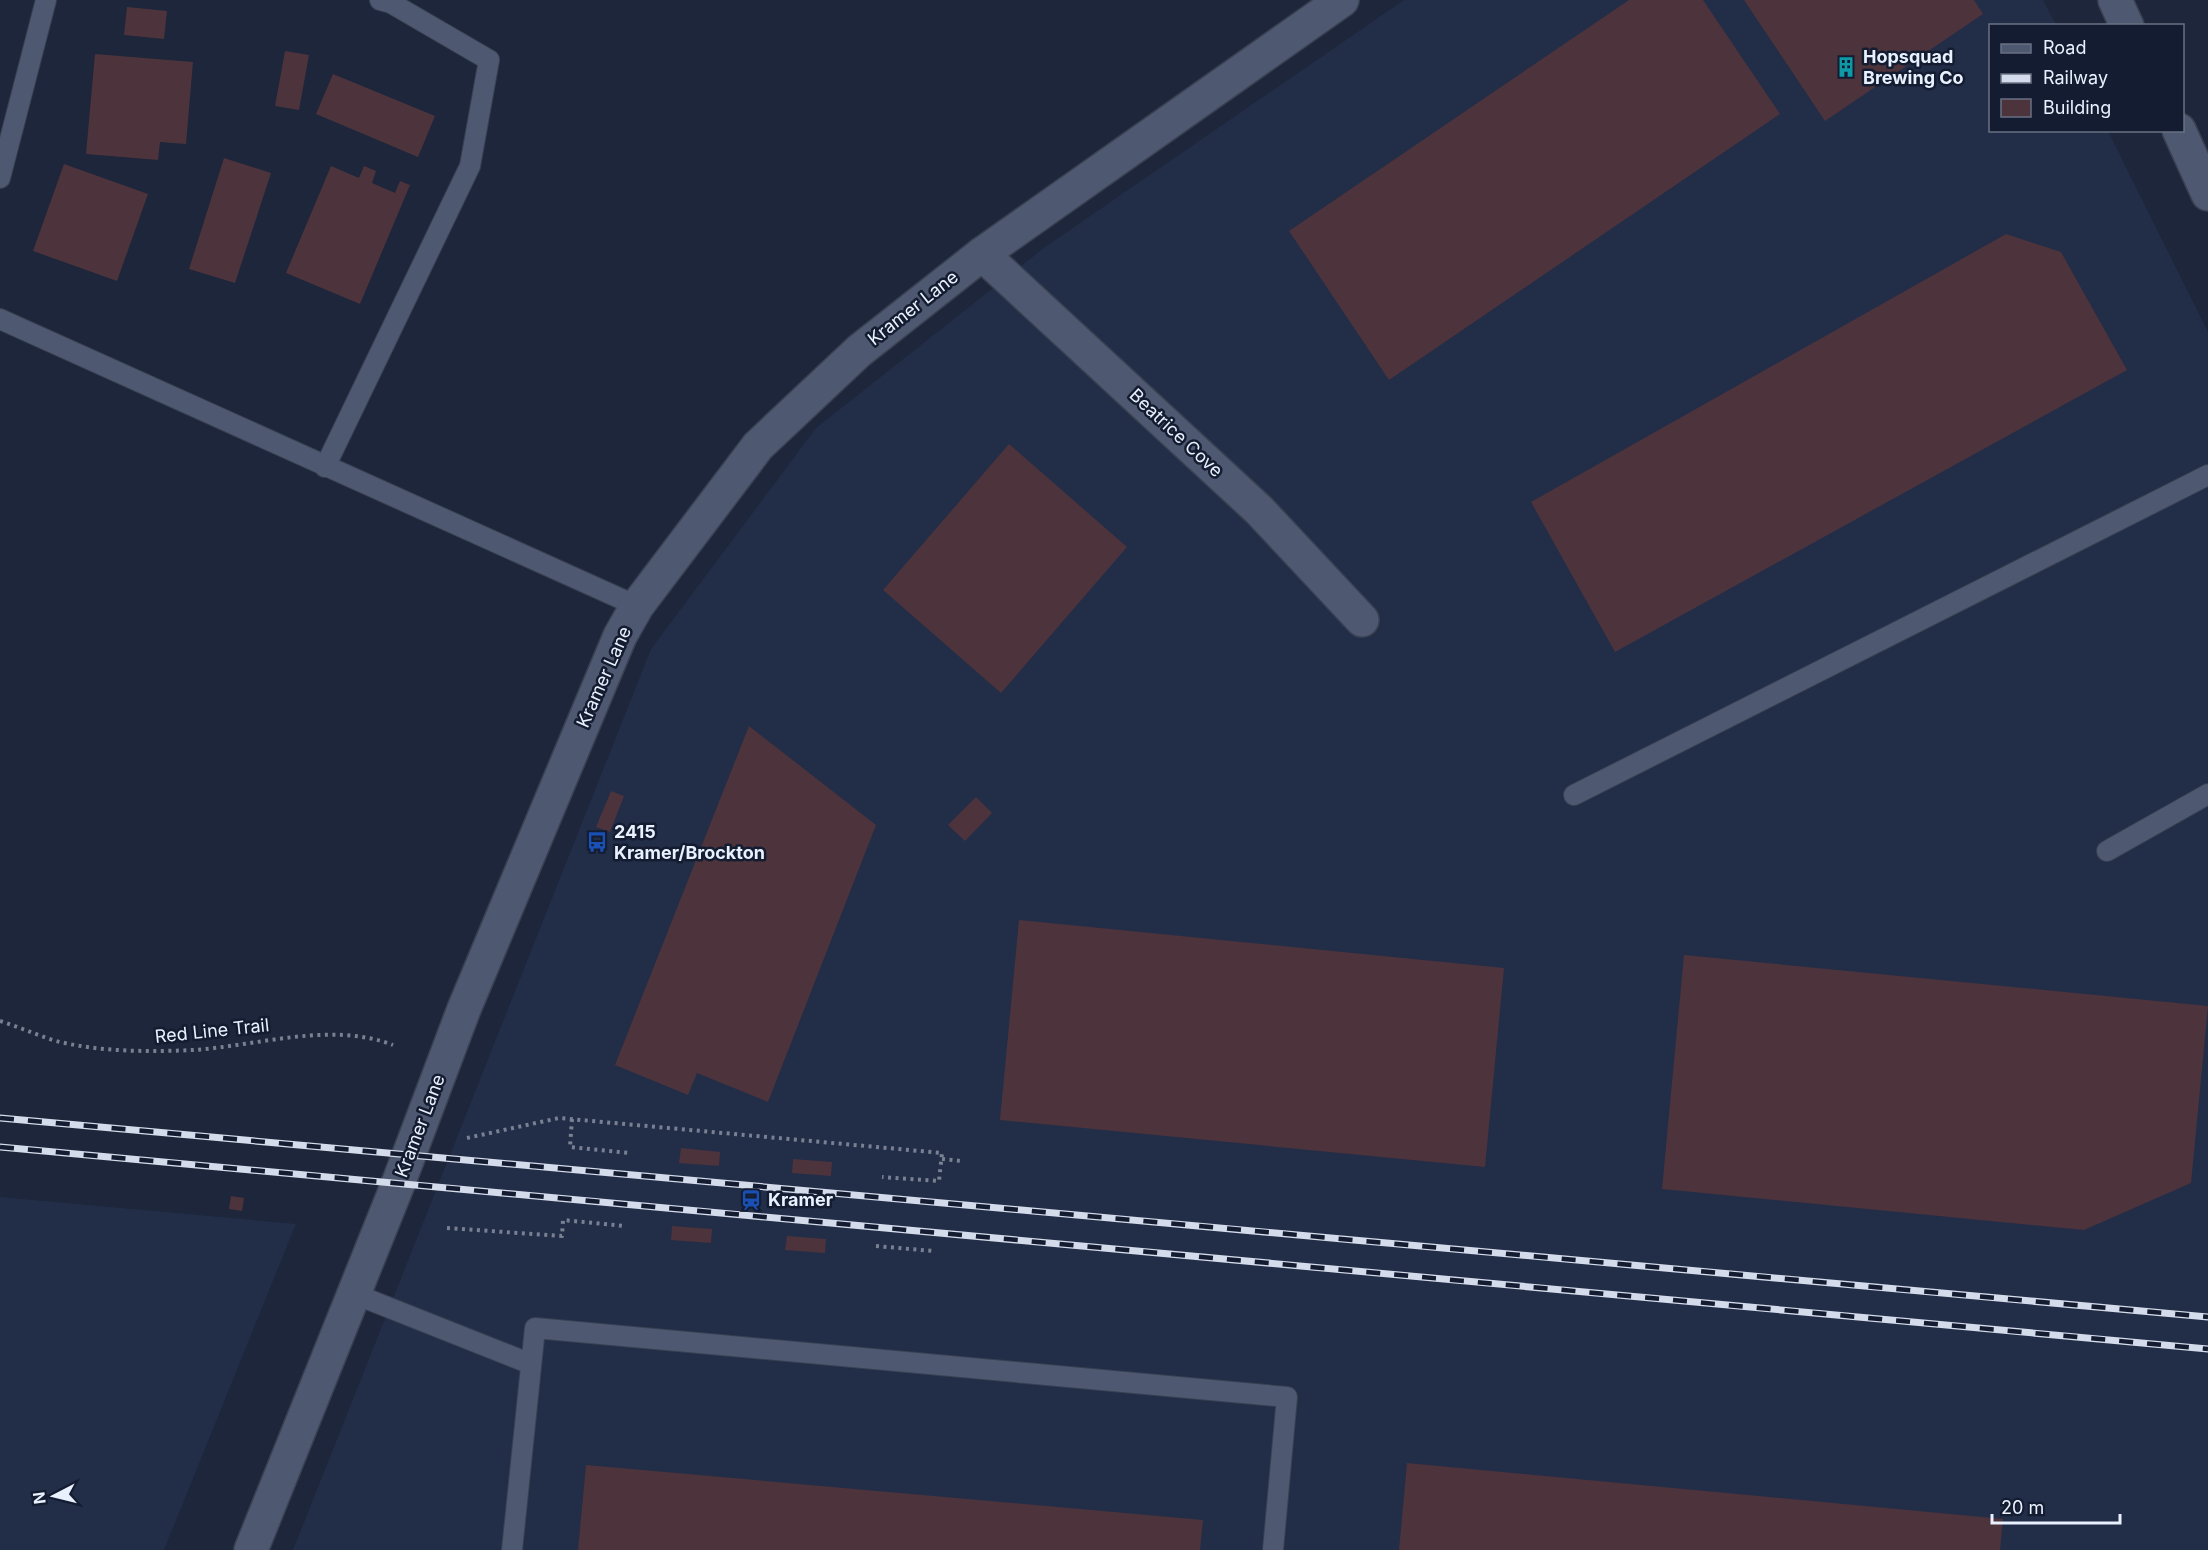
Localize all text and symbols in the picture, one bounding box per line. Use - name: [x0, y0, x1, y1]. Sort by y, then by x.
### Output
- legend: [1989, 24, 2184, 132]
- text: Road: [2043, 37, 2086, 58]
- place label: Hopsquad Brewing Co: [1863, 46, 1964, 88]
- building icon: Hopsquad Brewing Co: [1834, 55, 1858, 79]
- text: Railway: [2043, 67, 2108, 88]
- text: Building: [2043, 97, 2111, 118]
- street label: Kramer Lane: [863, 266, 962, 349]
- street label: Beatrice Cove: [1125, 384, 1227, 481]
- street label: Kramer Lane: [572, 623, 635, 731]
- place label: 2415 Kramer/Brockton: [614, 821, 765, 863]
- bus stop icon: 2415 Kramer/Brockton: [585, 830, 609, 854]
- street label: Red Line Trail: [154, 1014, 270, 1047]
- street label: Kramer Lane: [390, 1071, 449, 1180]
- station icon: Kramer: [739, 1188, 763, 1212]
- place label: Kramer: [768, 1189, 833, 1210]
- north arrow: [24, 1466, 84, 1526]
- scale bar: [1992, 1487, 2120, 1525]
- text: N: [28, 1491, 50, 1505]
- text: 20 m: [2001, 1497, 2044, 1518]

